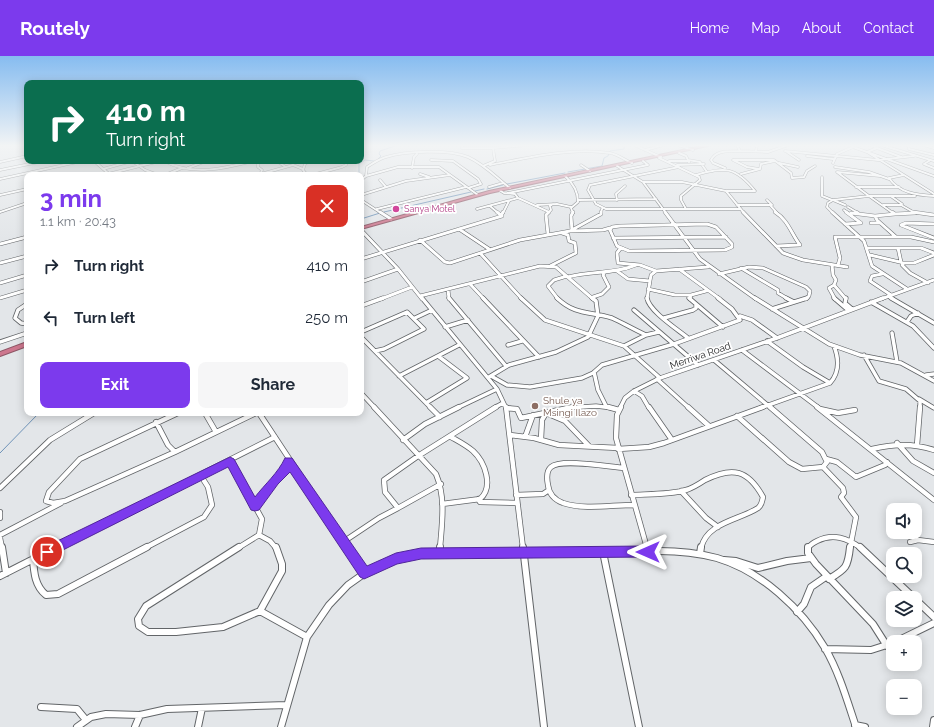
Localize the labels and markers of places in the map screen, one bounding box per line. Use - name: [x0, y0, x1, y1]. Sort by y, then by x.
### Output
- marker: Sanya Motel: [391, 204, 401, 214]
- place label: Sanya Motel: [404, 204, 456, 214]
- place label: Shule ya Msingi Ilazo: [543, 395, 597, 418]
- marker: Shule ya Msingi Ilazo: [530, 401, 540, 411]
- pin: [30, 535, 64, 569]

